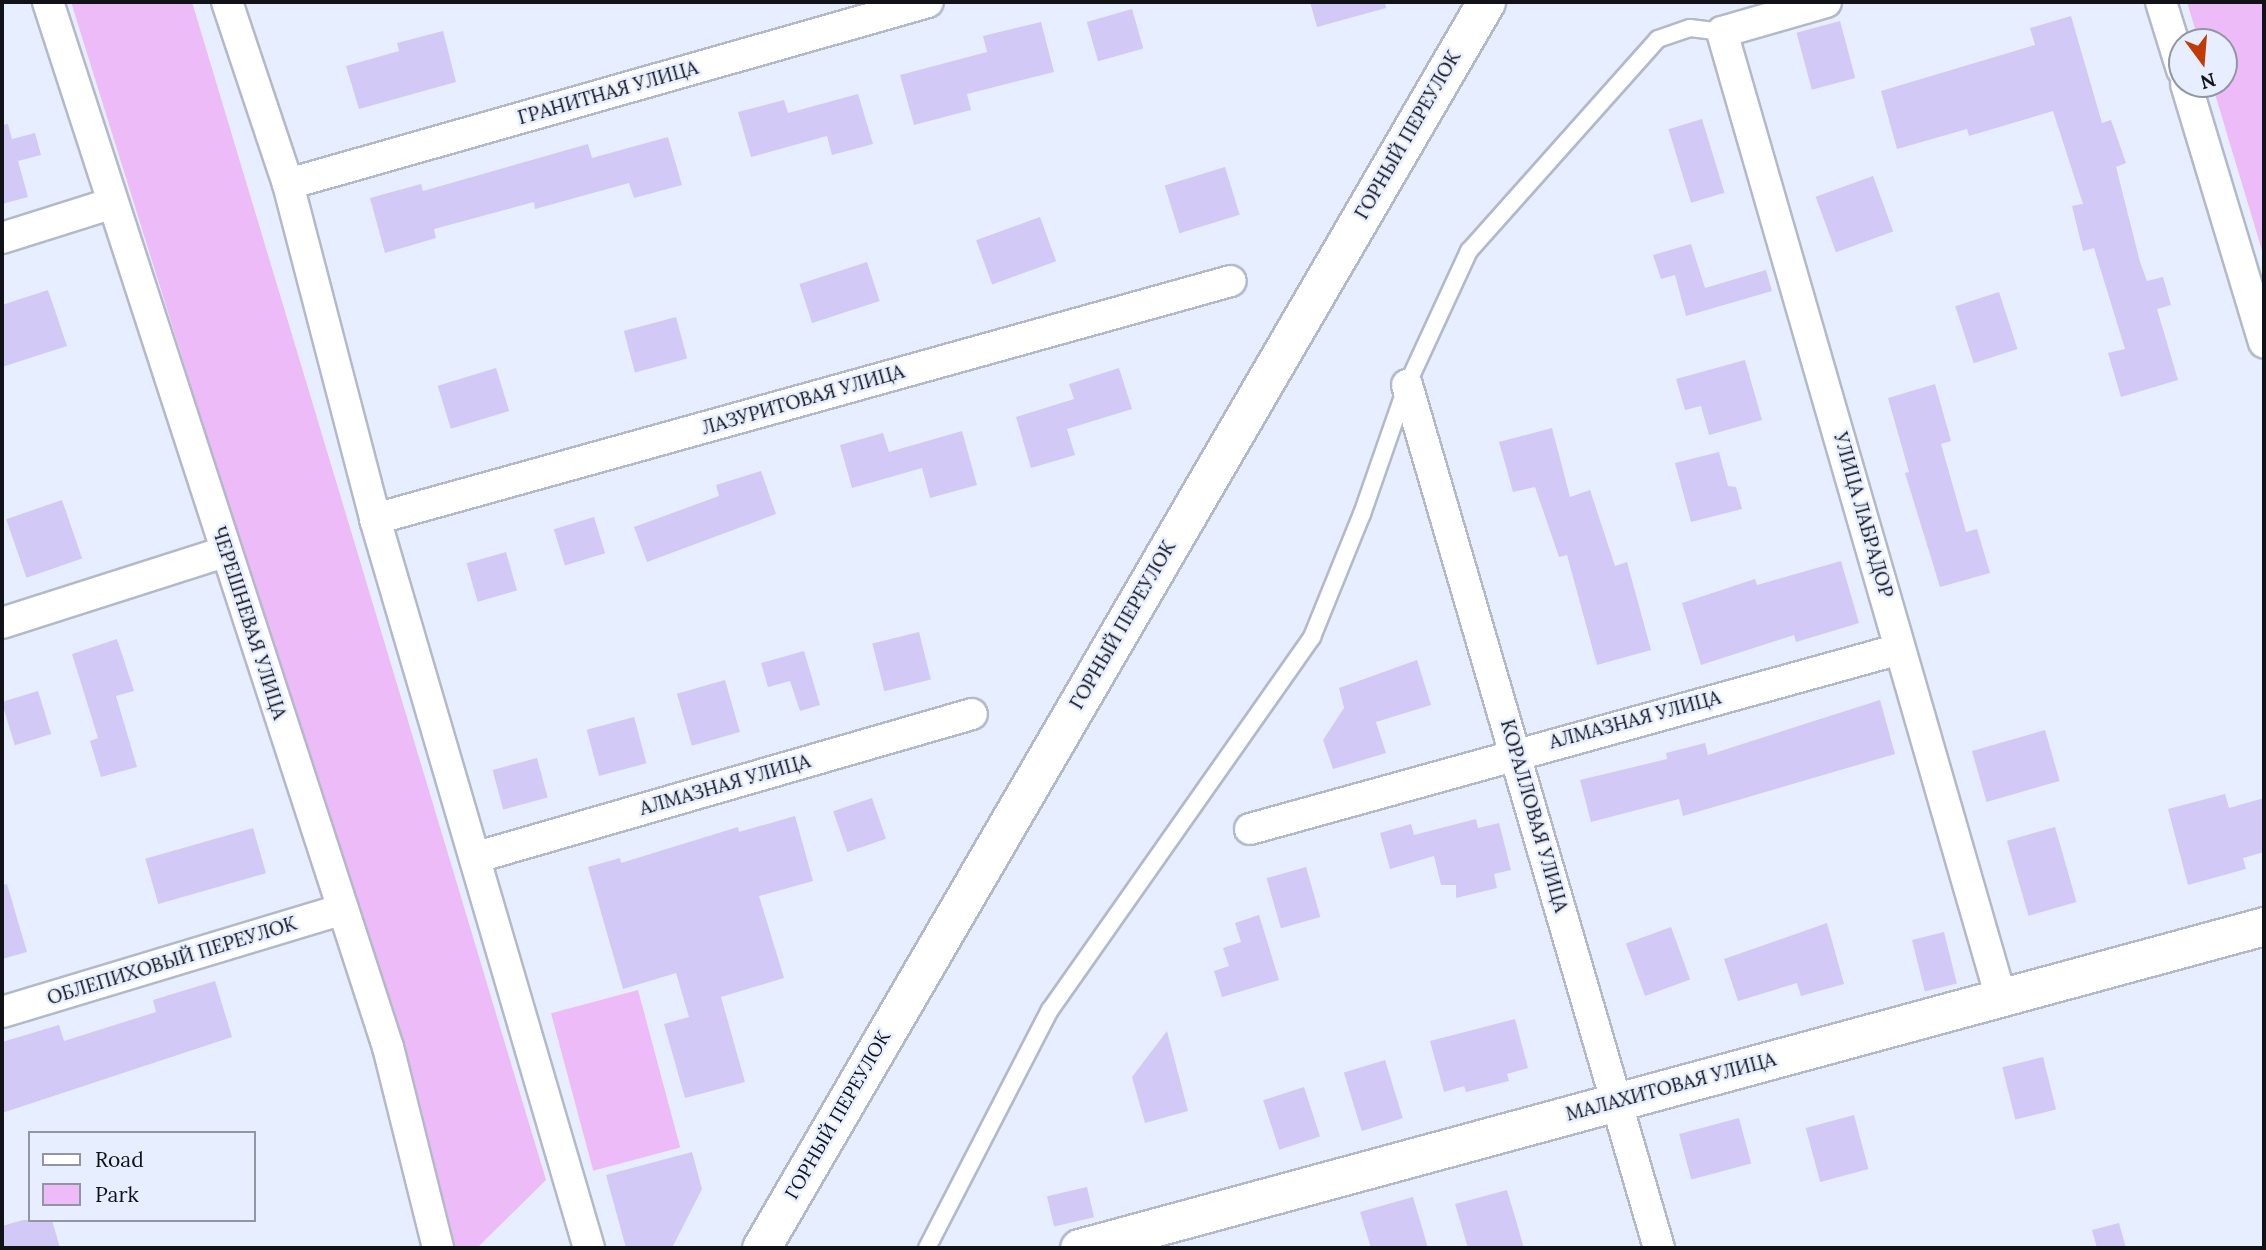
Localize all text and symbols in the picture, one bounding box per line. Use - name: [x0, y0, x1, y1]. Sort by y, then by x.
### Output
- north arrow: [2168, 28, 2238, 98]
- street label: ГОРНЫЙ ПЕРЕУЛОК: [1350, 47, 1466, 223]
- street label: ГРАНИТНАЯ УЛИЦА: [515, 56, 701, 130]
- text: N: [2198, 68, 2219, 95]
- street label: ЛАЗУРИТОВАЯ УЛИЦА: [699, 360, 907, 440]
- street label: УЛИЦА ЛАБРАДОР: [1828, 430, 1898, 600]
- street label: ЧЕРЕШНЕВАЯ УЛИЦА: [207, 524, 291, 722]
- street label: ГОРНЫЙ ПЕРЕУЛОК: [1065, 537, 1181, 713]
- street label: АЛМАЗНАЯ УЛИЦА: [1547, 686, 1723, 754]
- street label: КОРАЛЛОВАЯ УЛИЦА: [1496, 717, 1572, 915]
- street label: АЛМАЗНАЯ УЛИЦА: [637, 750, 813, 820]
- street label: ОБЛЕПИХОВЫЙ ПЕРЕУЛОК: [44, 912, 300, 1010]
- street label: ГОРНЫЙ ПЕРЕУЛОК: [780, 1027, 896, 1203]
- street label: МАЛАХИТОВАЯ УЛИЦА: [1563, 1048, 1779, 1126]
- legend: [28, 1131, 256, 1222]
- text: Road: [95, 1146, 144, 1173]
- text: Park: [95, 1181, 139, 1208]

